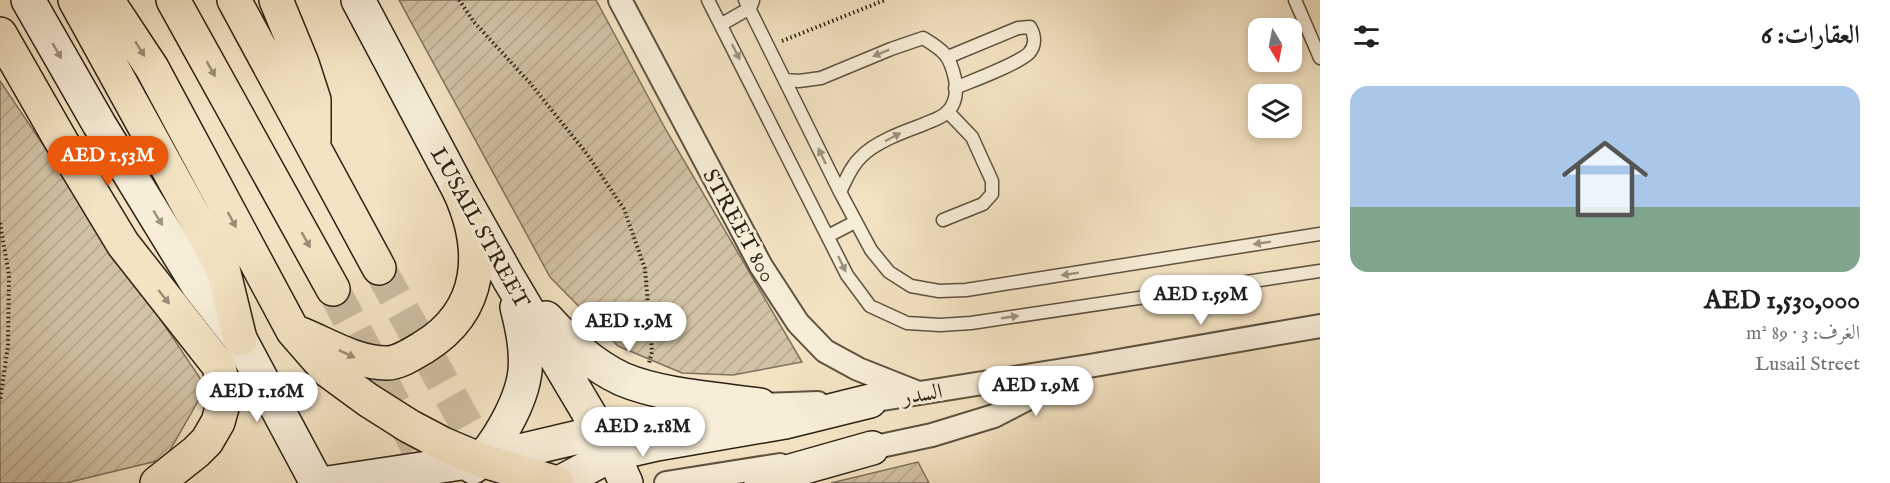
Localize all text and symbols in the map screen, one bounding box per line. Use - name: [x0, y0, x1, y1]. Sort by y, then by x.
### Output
- north arrow: [1248, 18, 1302, 72]
- map controls: [1248, 18, 1302, 138]
- text: العقارات: 6: [1761, 19, 1860, 52]
- icon: filters: [1350, 20, 1383, 53]
- one-way arrow: [134, 40, 145, 57]
- one-way arrow: [52, 43, 62, 60]
- one-way arrow: [731, 43, 741, 60]
- one-way arrow: [872, 49, 890, 58]
- one-way arrow: [206, 61, 216, 78]
- button: layers: [1248, 84, 1302, 138]
- icon: home: [1551, 125, 1659, 233]
- one-way arrow: [885, 132, 902, 142]
- pin: AED 1.53M: [39, 136, 177, 187]
- street label: LUSAIL STREET: [423, 142, 535, 313]
- text: AED 1.53M: [61, 143, 155, 168]
- one-way arrow: [818, 147, 827, 164]
- street label: STREET 800: [696, 164, 781, 288]
- one-way arrow: [152, 210, 163, 226]
- one-way arrow: [227, 211, 237, 229]
- one-way arrow: [301, 232, 311, 249]
- one-way arrow: [1253, 239, 1272, 248]
- one-way arrow: [837, 255, 846, 272]
- one-way arrow: [1060, 269, 1079, 278]
- pin: AED 1.59M: [1132, 275, 1270, 326]
- text: AED 1.59M: [1154, 282, 1248, 307]
- text: AED 1,530,000: [1704, 284, 1860, 317]
- one-way arrow: [158, 289, 170, 304]
- pin: AED 1.9M: [567, 302, 691, 353]
- text: AED 1.9M: [585, 309, 673, 334]
- one-way arrow: [1000, 313, 1019, 322]
- text: الغرف: 3 · 89 m²: [1746, 321, 1860, 346]
- one-way arrow: [339, 350, 356, 359]
- text: Lusail Street: [1755, 352, 1860, 377]
- pin: AED 1.9M: [974, 366, 1098, 417]
- pin: AED 1.16M: [188, 372, 326, 423]
- text: AED 1.9M: [992, 373, 1080, 398]
- street label: السدر: [898, 378, 944, 412]
- text: AED 1.16M: [210, 379, 304, 404]
- pin: AED 2.18M: [574, 407, 712, 458]
- text: AED 2.18M: [595, 414, 691, 439]

